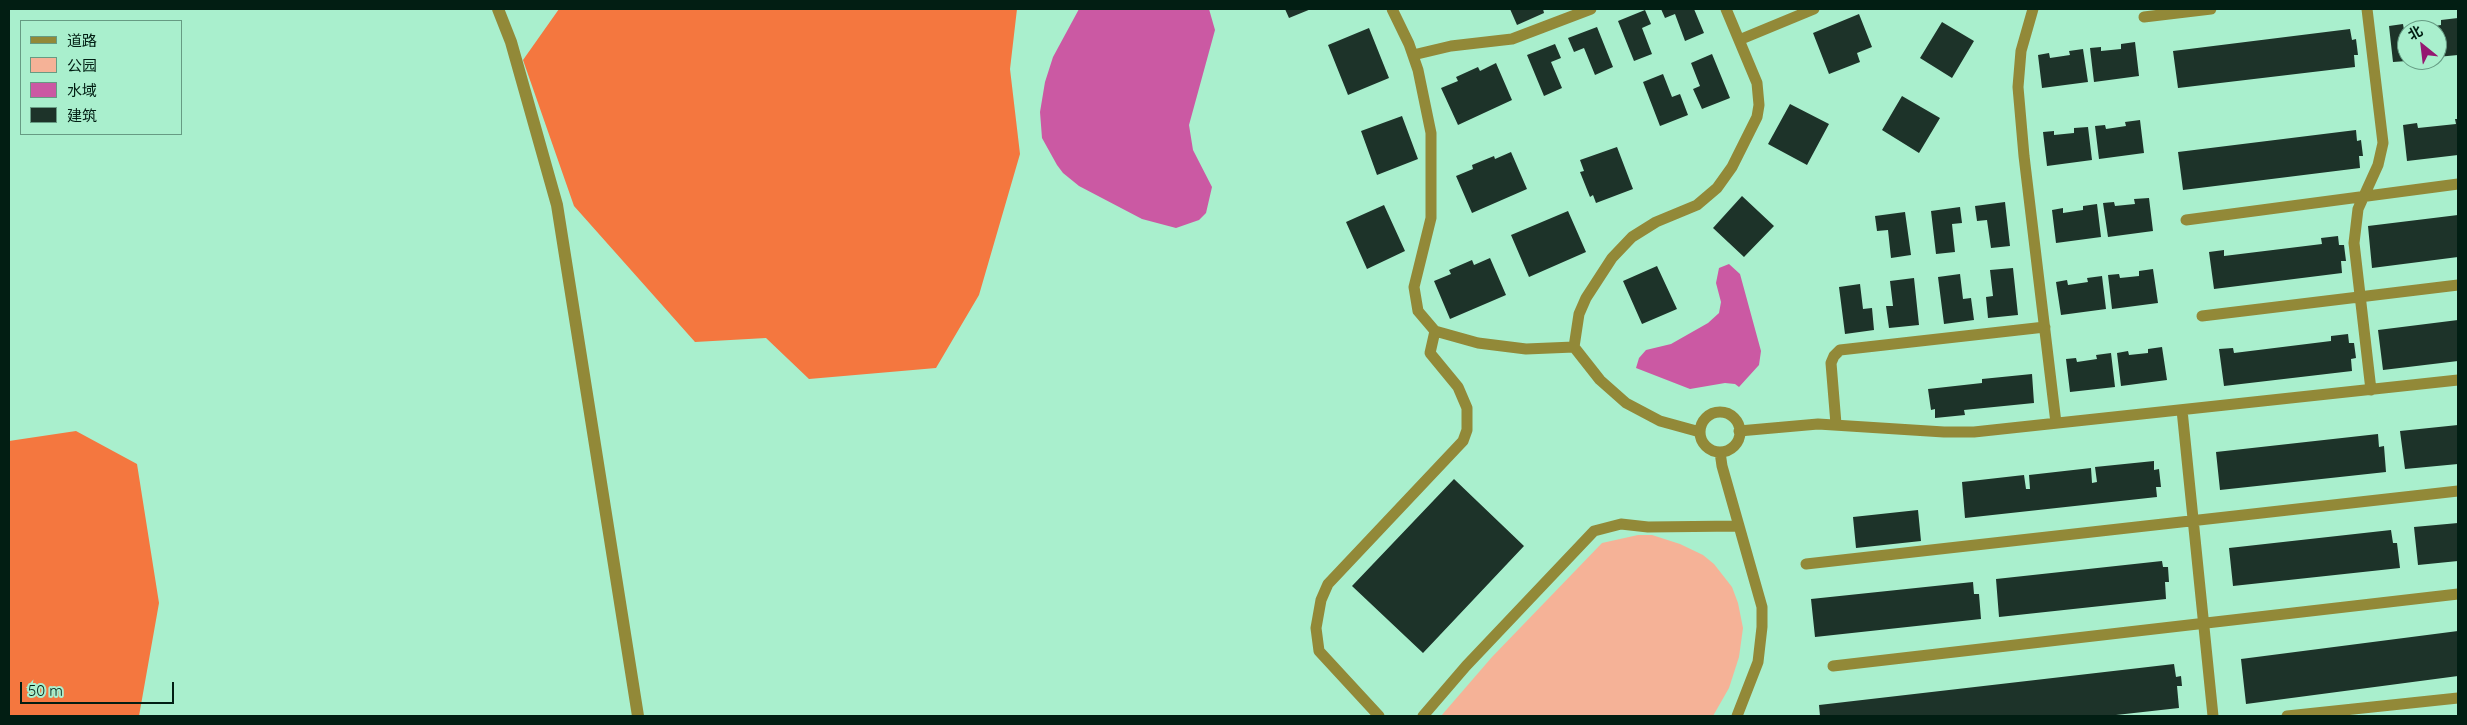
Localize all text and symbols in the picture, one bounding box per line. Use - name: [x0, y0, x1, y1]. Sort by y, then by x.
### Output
- legend: [20, 20, 182, 135]
- north arrow: [2397, 20, 2447, 70]
- text: 北: [2405, 21, 2426, 44]
- text: 道路: [67, 31, 97, 50]
- text: 公园: [67, 56, 97, 75]
- text: 水域: [67, 81, 97, 100]
- text: 建筑: [67, 106, 97, 125]
- scale bar: [22, 672, 176, 704]
- text: 50 m: [28, 681, 63, 700]

